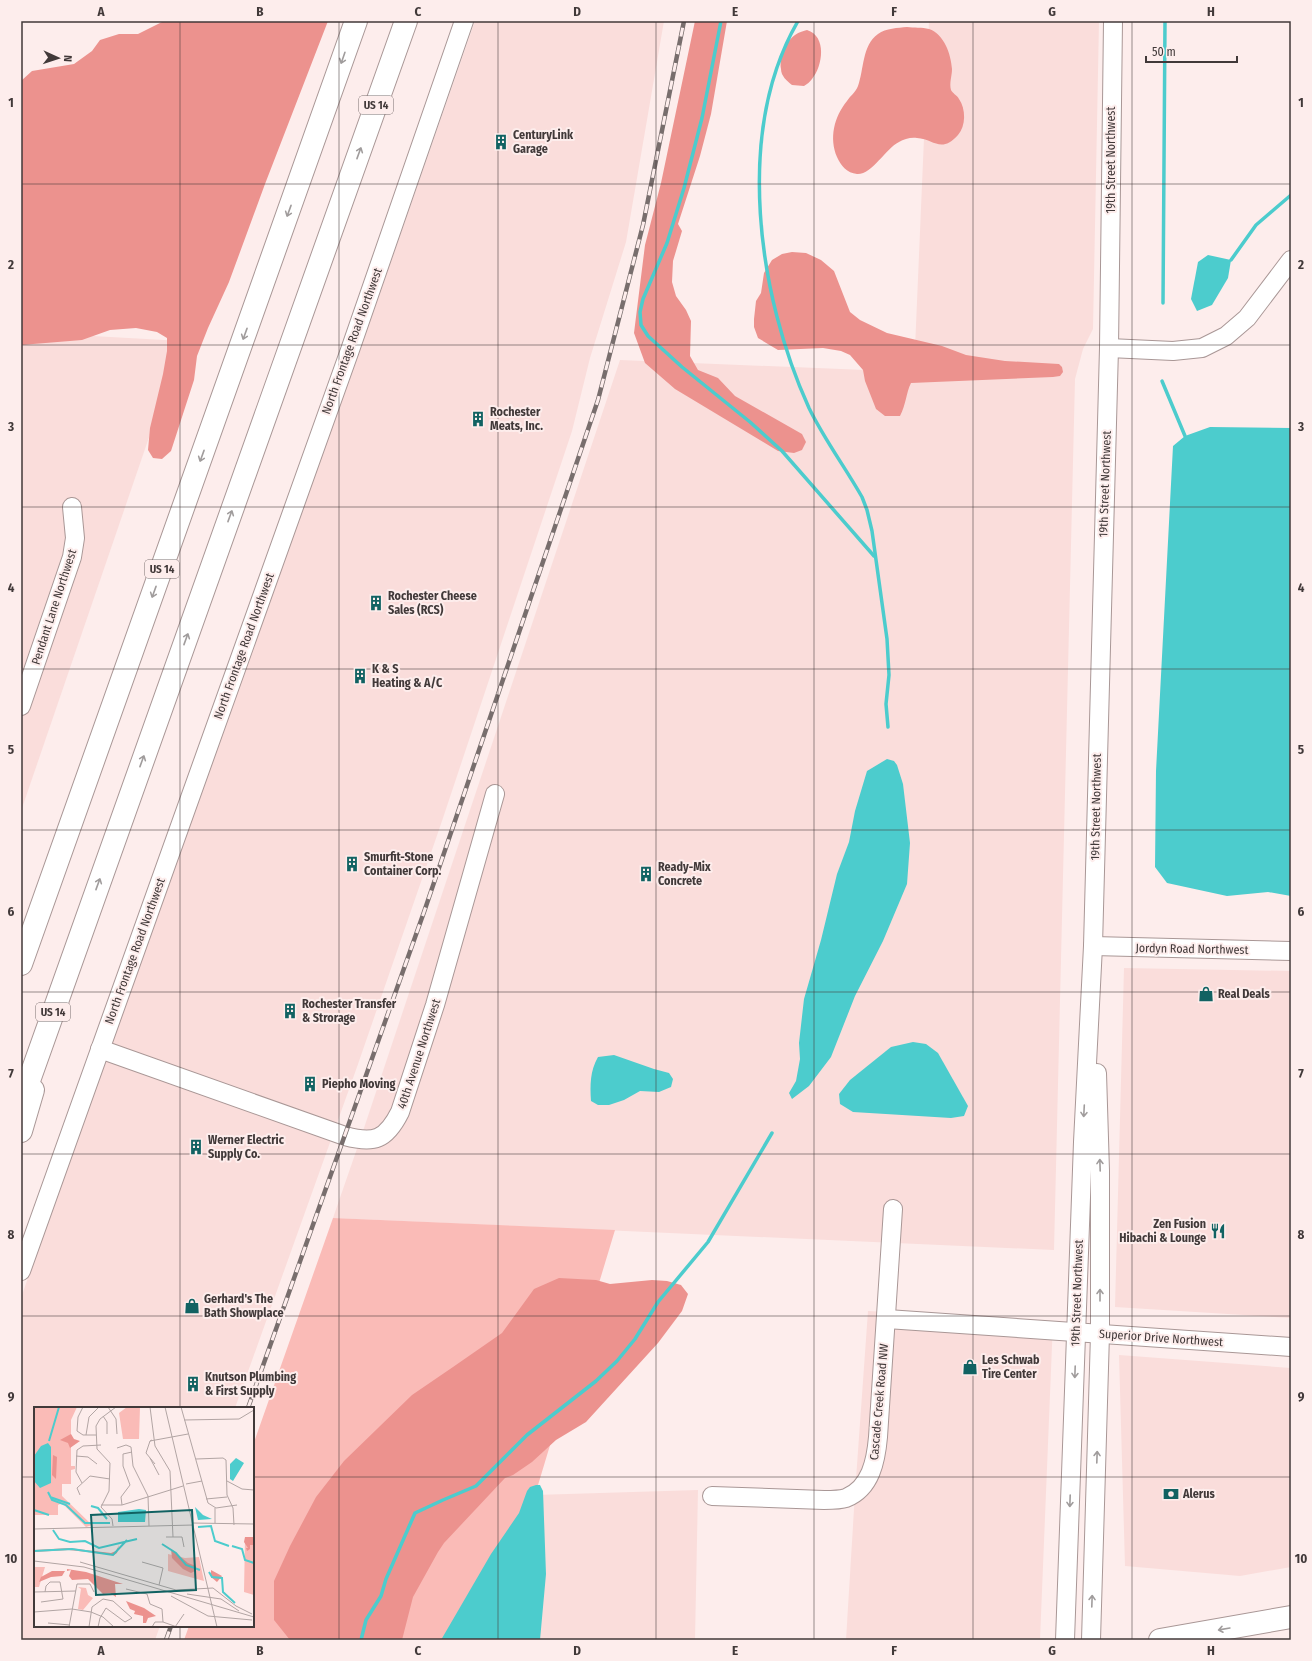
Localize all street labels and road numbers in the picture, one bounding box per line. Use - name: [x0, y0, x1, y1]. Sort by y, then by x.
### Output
- road number: US 14: [359, 96, 393, 114]
- street label: 19th Street Northwest: [1104, 107, 1118, 213]
- street label: North Frontage Road Northwest: [319, 266, 385, 416]
- street label: 19th Street Northwest: [1096, 430, 1114, 538]
- street label: Pendant Lane Northwest: [29, 547, 79, 667]
- road number: US 14: [145, 560, 179, 578]
- street label: North Frontage Road Northwest: [211, 571, 277, 721]
- street label: 19th Street Northwest: [1088, 753, 1104, 861]
- street label: North Frontage Road Northwest: [102, 876, 168, 1026]
- street label: Jordyn Road Northwest: [1135, 941, 1249, 957]
- street label: 40th Avenue Northwest: [395, 997, 443, 1111]
- road number: US 14: [36, 1003, 70, 1021]
- street label: 19th Street Northwest: [1068, 1239, 1086, 1347]
- street label: Superior Drive Northwest: [1099, 1327, 1223, 1349]
- street label: Cascade Creek Road NW: [867, 1343, 891, 1461]

